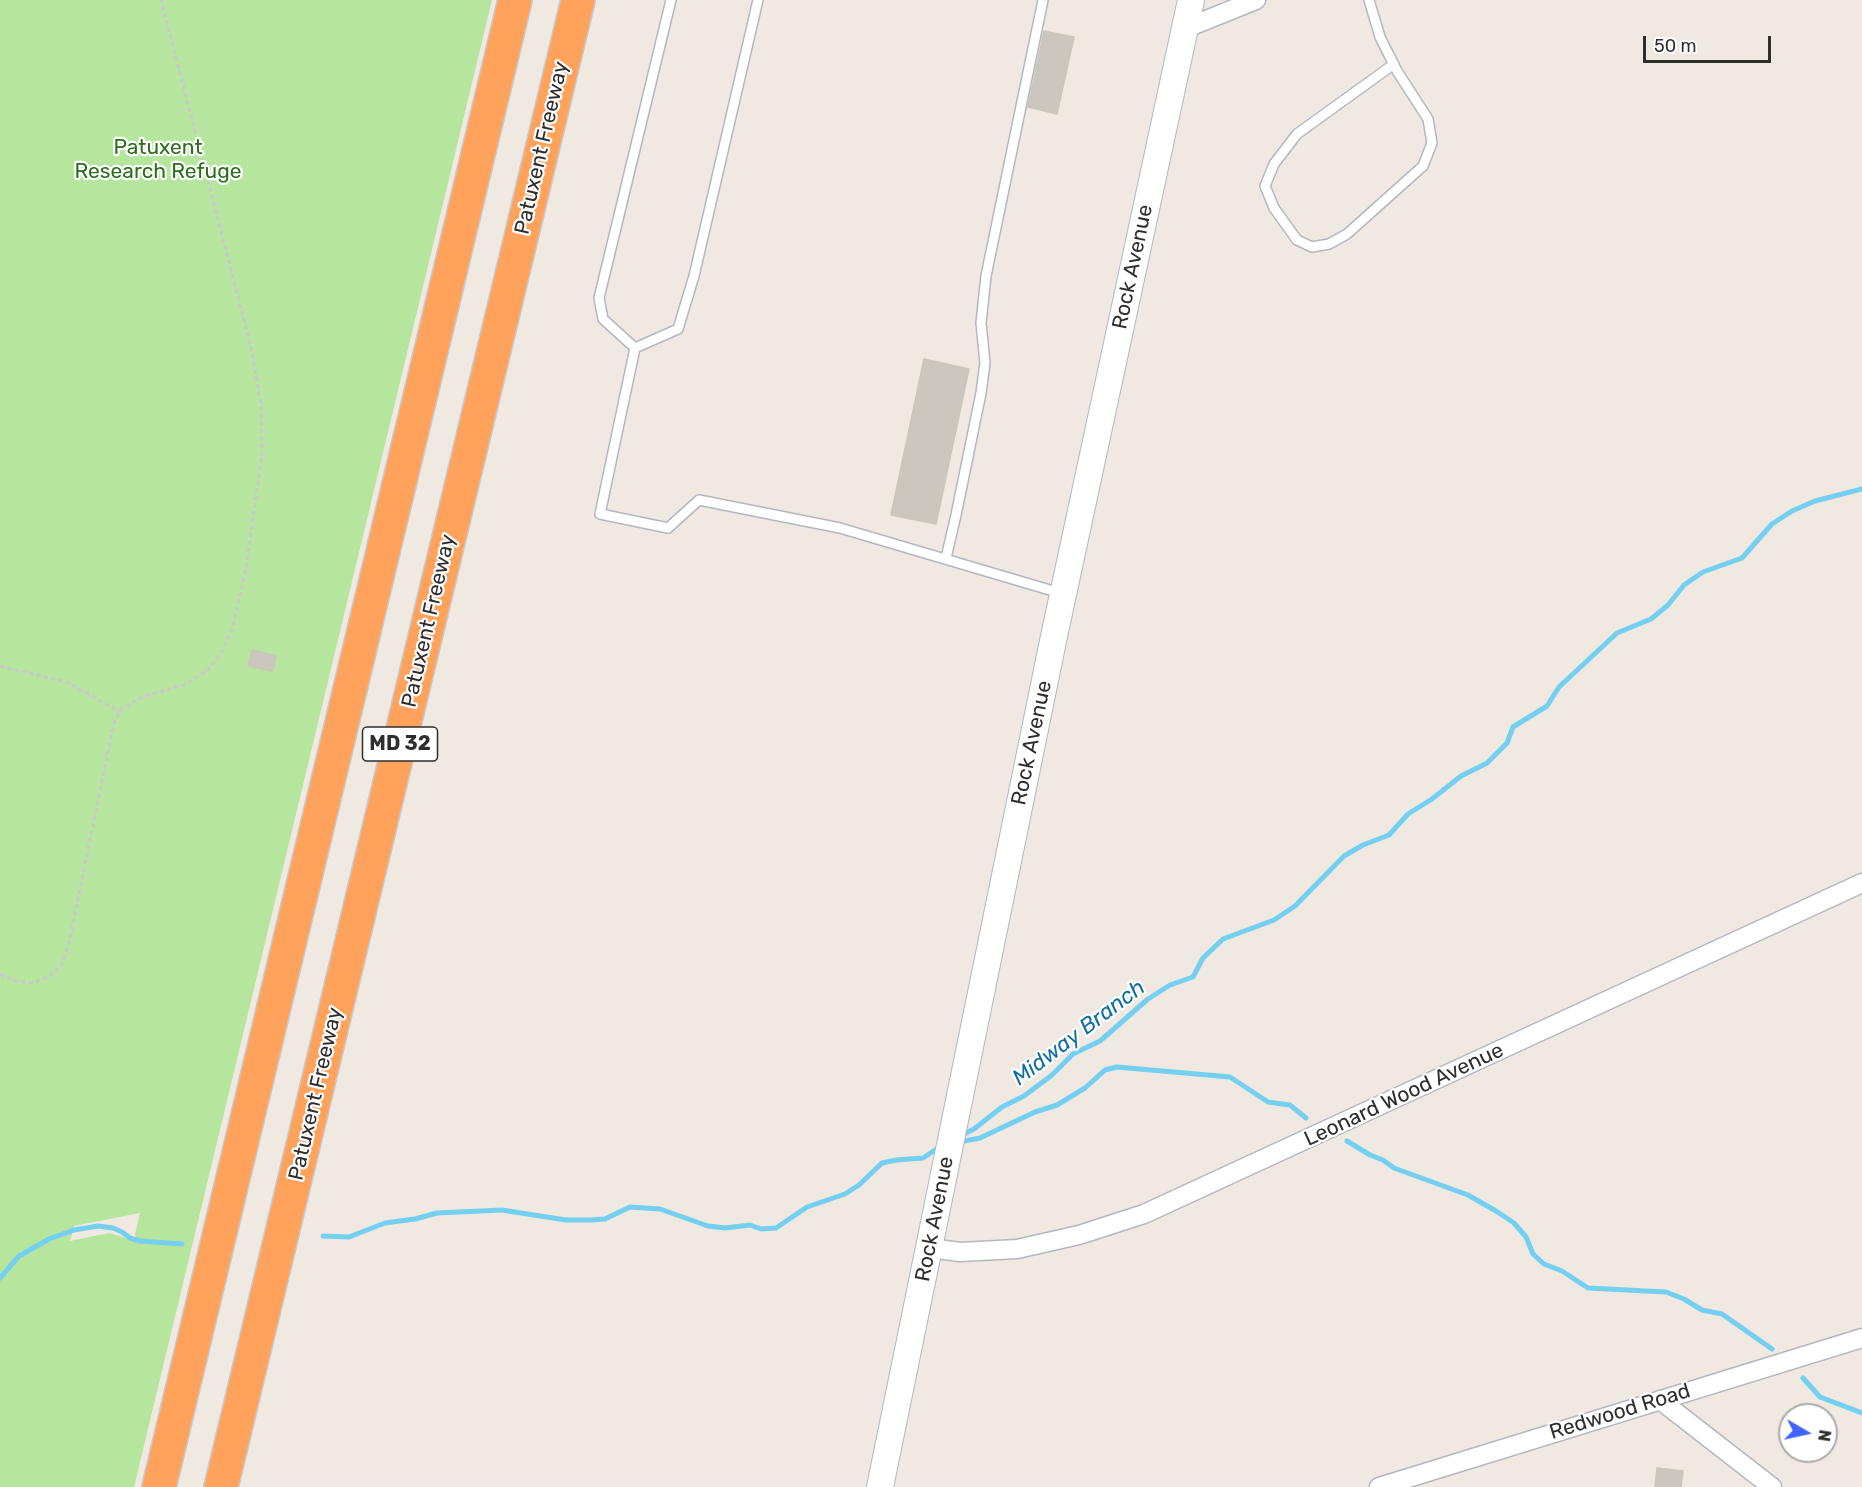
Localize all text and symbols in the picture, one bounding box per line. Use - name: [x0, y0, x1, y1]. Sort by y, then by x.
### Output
- scale bar: [1646, 24, 1774, 62]
- text: 50 m: [1654, 35, 1697, 57]
- street label: Patuxent Freeway: [510, 59, 574, 237]
- park label: Patuxent Research Refuge: [74, 135, 242, 185]
- street label: Rock Avenue: [1107, 202, 1159, 332]
- street label: Patuxent Freeway: [397, 532, 461, 710]
- street label: Rock Avenue: [1006, 678, 1058, 808]
- road number: MD 32: [362, 727, 438, 761]
- water label: Midway Branch: [1008, 975, 1150, 1091]
- street label: Patuxent Freeway: [284, 1005, 348, 1183]
- street label: Leonard Wood Avenue: [1300, 1038, 1508, 1152]
- street label: Rock Avenue: [911, 1154, 959, 1284]
- street label: Redwood Road: [1547, 1379, 1693, 1445]
- north arrow: [1778, 1403, 1838, 1463]
- text: N: [1814, 1428, 1835, 1443]

